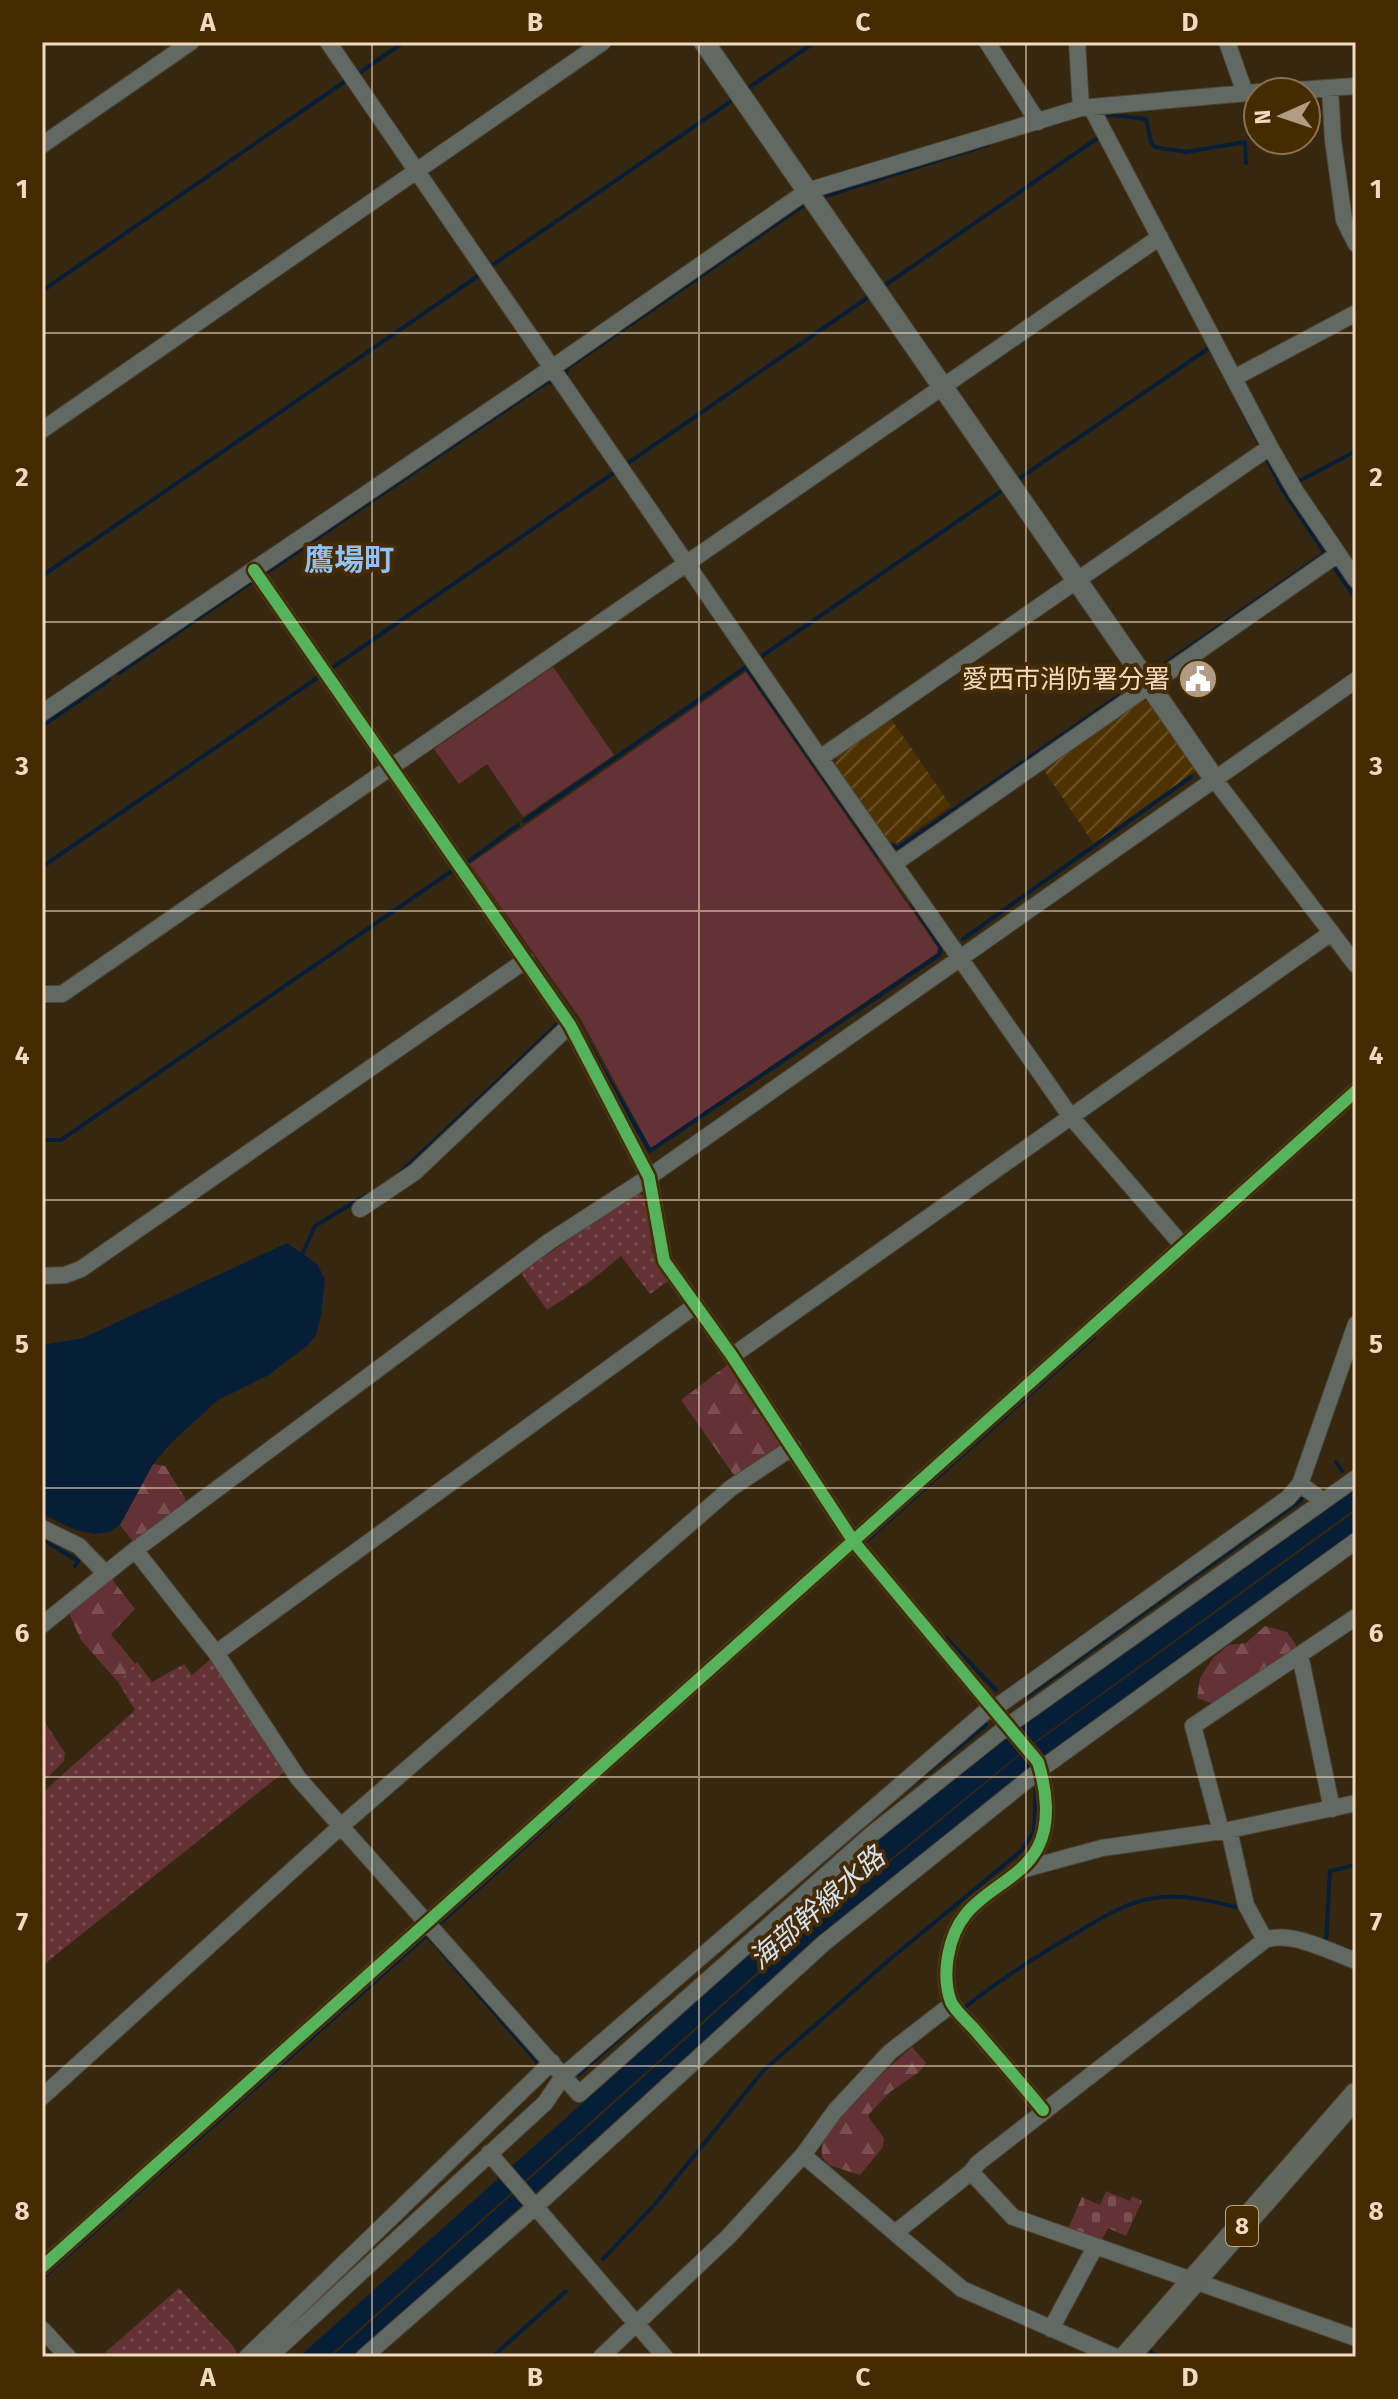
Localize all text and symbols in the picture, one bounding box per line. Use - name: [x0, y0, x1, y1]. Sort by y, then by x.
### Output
- text: A: [199, 7, 216, 38]
- text: B: [527, 7, 543, 38]
- text: C: [856, 7, 871, 38]
- text: D: [1182, 7, 1199, 38]
- north arrow: [1242, 76, 1322, 156]
- text: N: [1249, 109, 1276, 125]
- text: 1: [16, 174, 28, 205]
- text: 1: [1370, 174, 1382, 205]
- text: 2: [15, 462, 29, 493]
- text: 2: [1369, 462, 1383, 493]
- district label: 鷹場町: [304, 542, 394, 578]
- public building icon: 愛西市消防署分署: [1177, 658, 1219, 700]
- place label: 愛西市消防署分署: [962, 664, 1170, 695]
- text: 3: [14, 751, 29, 782]
- text: 3: [1368, 751, 1383, 782]
- text: 4: [15, 1040, 30, 1071]
- text: 4: [1369, 1040, 1384, 1071]
- text: 5: [15, 1329, 29, 1360]
- text: 5: [1369, 1329, 1383, 1360]
- text: 6: [15, 1618, 30, 1649]
- text: 6: [1369, 1618, 1384, 1649]
- water label: 海部幹線水路: [743, 1839, 893, 1976]
- text: 7: [16, 1907, 28, 1938]
- text: 7: [1370, 1907, 1382, 1938]
- text: 8: [14, 2196, 30, 2227]
- text: 8: [1368, 2196, 1384, 2227]
- road number: 8: [1226, 2206, 1258, 2246]
- text: A: [199, 2362, 216, 2393]
- text: B: [527, 2362, 543, 2393]
- text: C: [856, 2362, 871, 2393]
- text: D: [1182, 2362, 1199, 2393]

